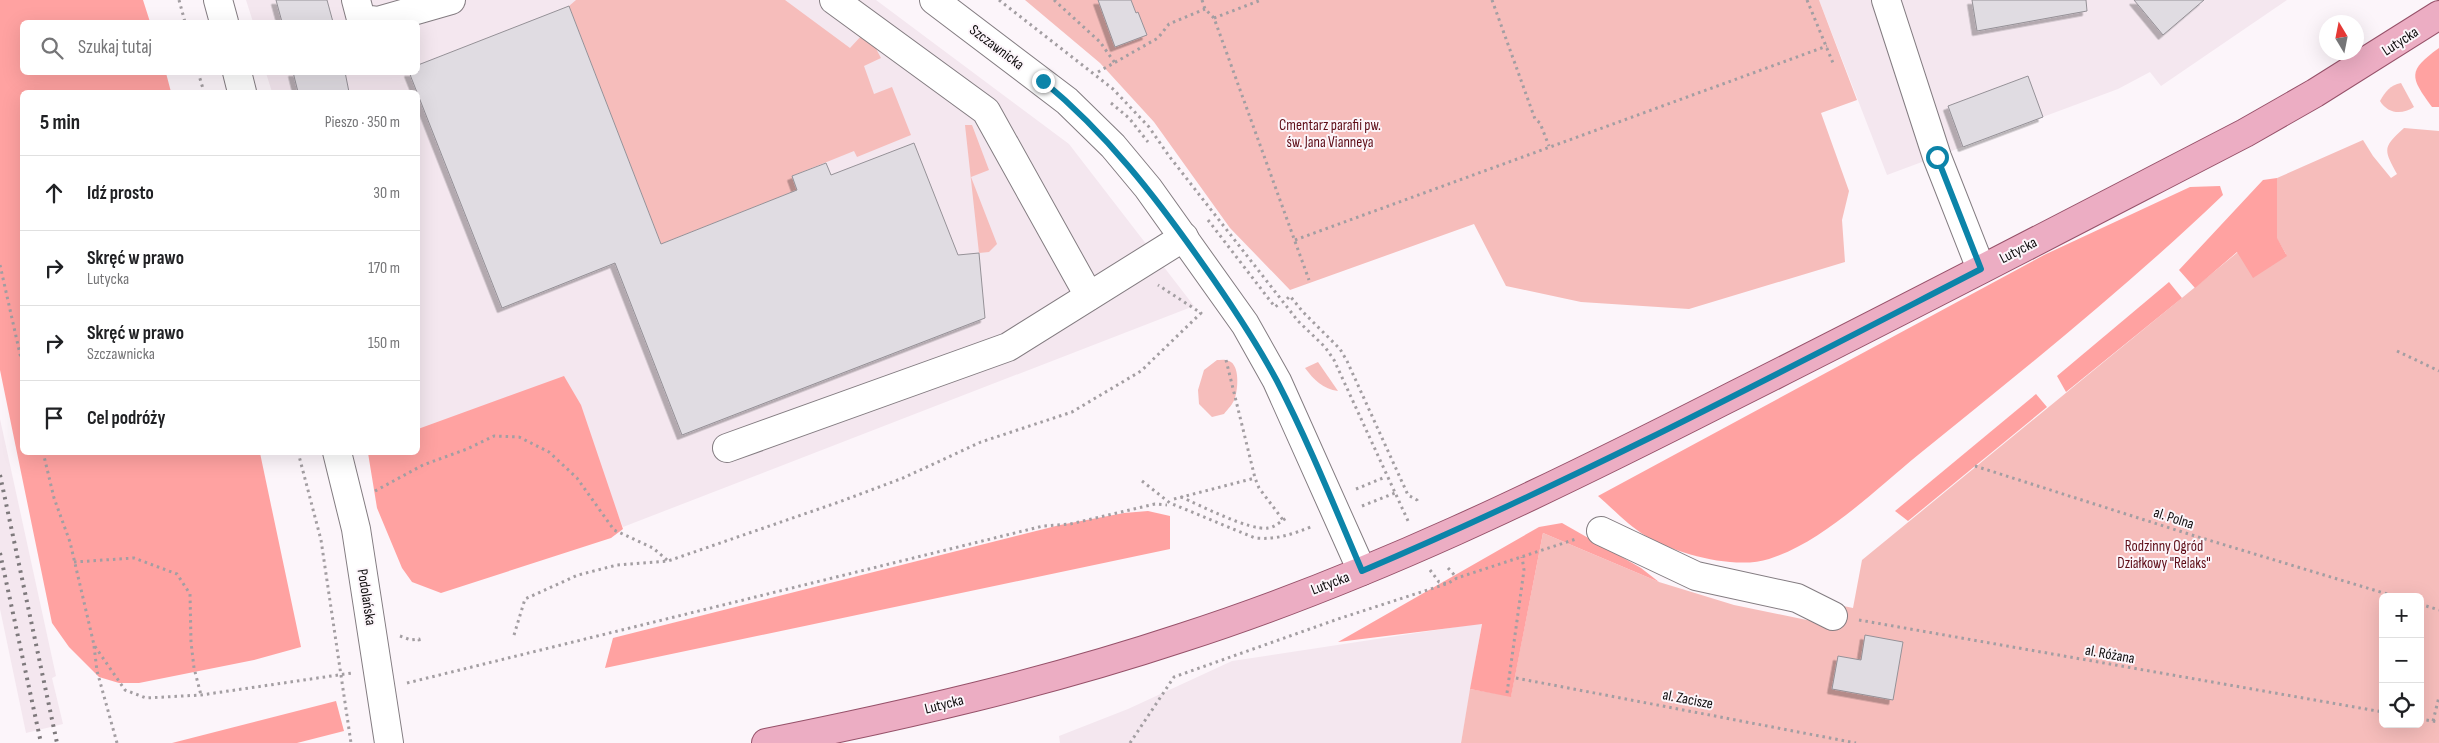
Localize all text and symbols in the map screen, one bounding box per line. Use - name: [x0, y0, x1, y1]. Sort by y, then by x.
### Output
- north arrow: [2319, 15, 2364, 60]
- search box: [20, 20, 420, 75]
- street label: Szczawnicka: [966, 21, 1028, 74]
- street label: Lutycka: [2378, 23, 2422, 60]
- icon: search: [38, 34, 66, 62]
- text: Szukaj tutaj: [78, 36, 152, 59]
- route end: [1032, 70, 1055, 93]
- text: 5 min: [40, 110, 80, 135]
- text: Pieszo · 350 m: [325, 113, 400, 132]
- park label: Cmentarz parafii pw. św. Jana Vianneya: [1279, 116, 1381, 152]
- route start: [1926, 146, 1949, 169]
- icon: ahead: [40, 179, 68, 207]
- text: Idź prosto: [87, 182, 154, 205]
- text: 30 m: [373, 184, 400, 203]
- street label: Lutycka: [1996, 233, 2040, 268]
- text: Skręć w prawo: [87, 247, 184, 270]
- icon: right: [40, 254, 68, 282]
- text: 170 m: [368, 259, 400, 278]
- text: Lutycka: [87, 270, 129, 289]
- text: Skręć w prawo: [87, 322, 184, 345]
- icon: right: [40, 329, 68, 357]
- text: 150 m: [368, 334, 400, 353]
- text: Szczawnicka: [87, 345, 155, 364]
- icon: arrive: [40, 404, 68, 432]
- text: Cel podróży: [87, 407, 165, 430]
- street label: al. Polna: [2151, 503, 2197, 534]
- park label: Rodzinny Ogród Działkowy "Relaks": [2117, 537, 2211, 573]
- street label: Podolańska: [353, 567, 380, 627]
- street label: Lutycka: [1308, 567, 1352, 599]
- map controls: [2379, 593, 2424, 728]
- button: +: [2379, 593, 2424, 638]
- button: −: [2379, 638, 2424, 683]
- street label: al. Różana: [2084, 641, 2136, 668]
- button: locate: [2379, 683, 2424, 728]
- street label: al. Zacisze: [1661, 685, 1715, 714]
- street label: Lutycka: [923, 690, 966, 718]

